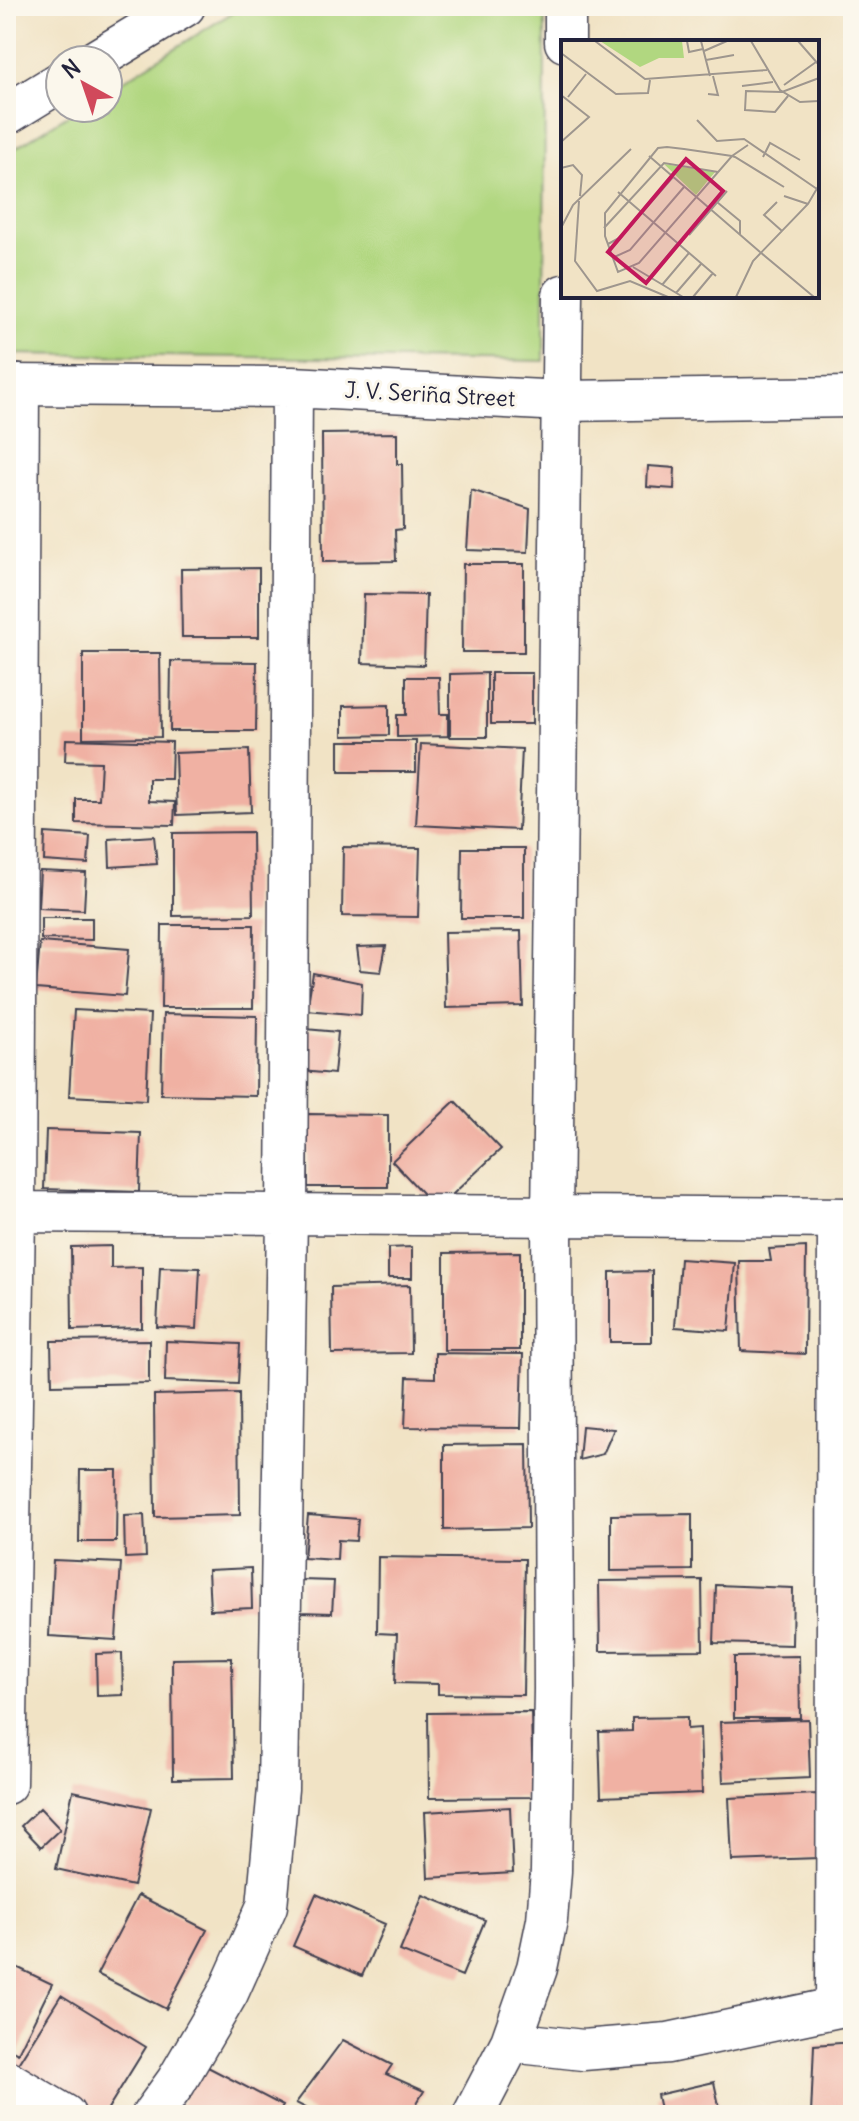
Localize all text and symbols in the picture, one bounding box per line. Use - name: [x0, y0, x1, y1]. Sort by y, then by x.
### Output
- inset map: [561, 40, 819, 298]
- north arrow: [44, 44, 124, 124]
- text: N: [56, 53, 86, 84]
- street label: J. V. Seriña Street: [344, 376, 516, 412]

